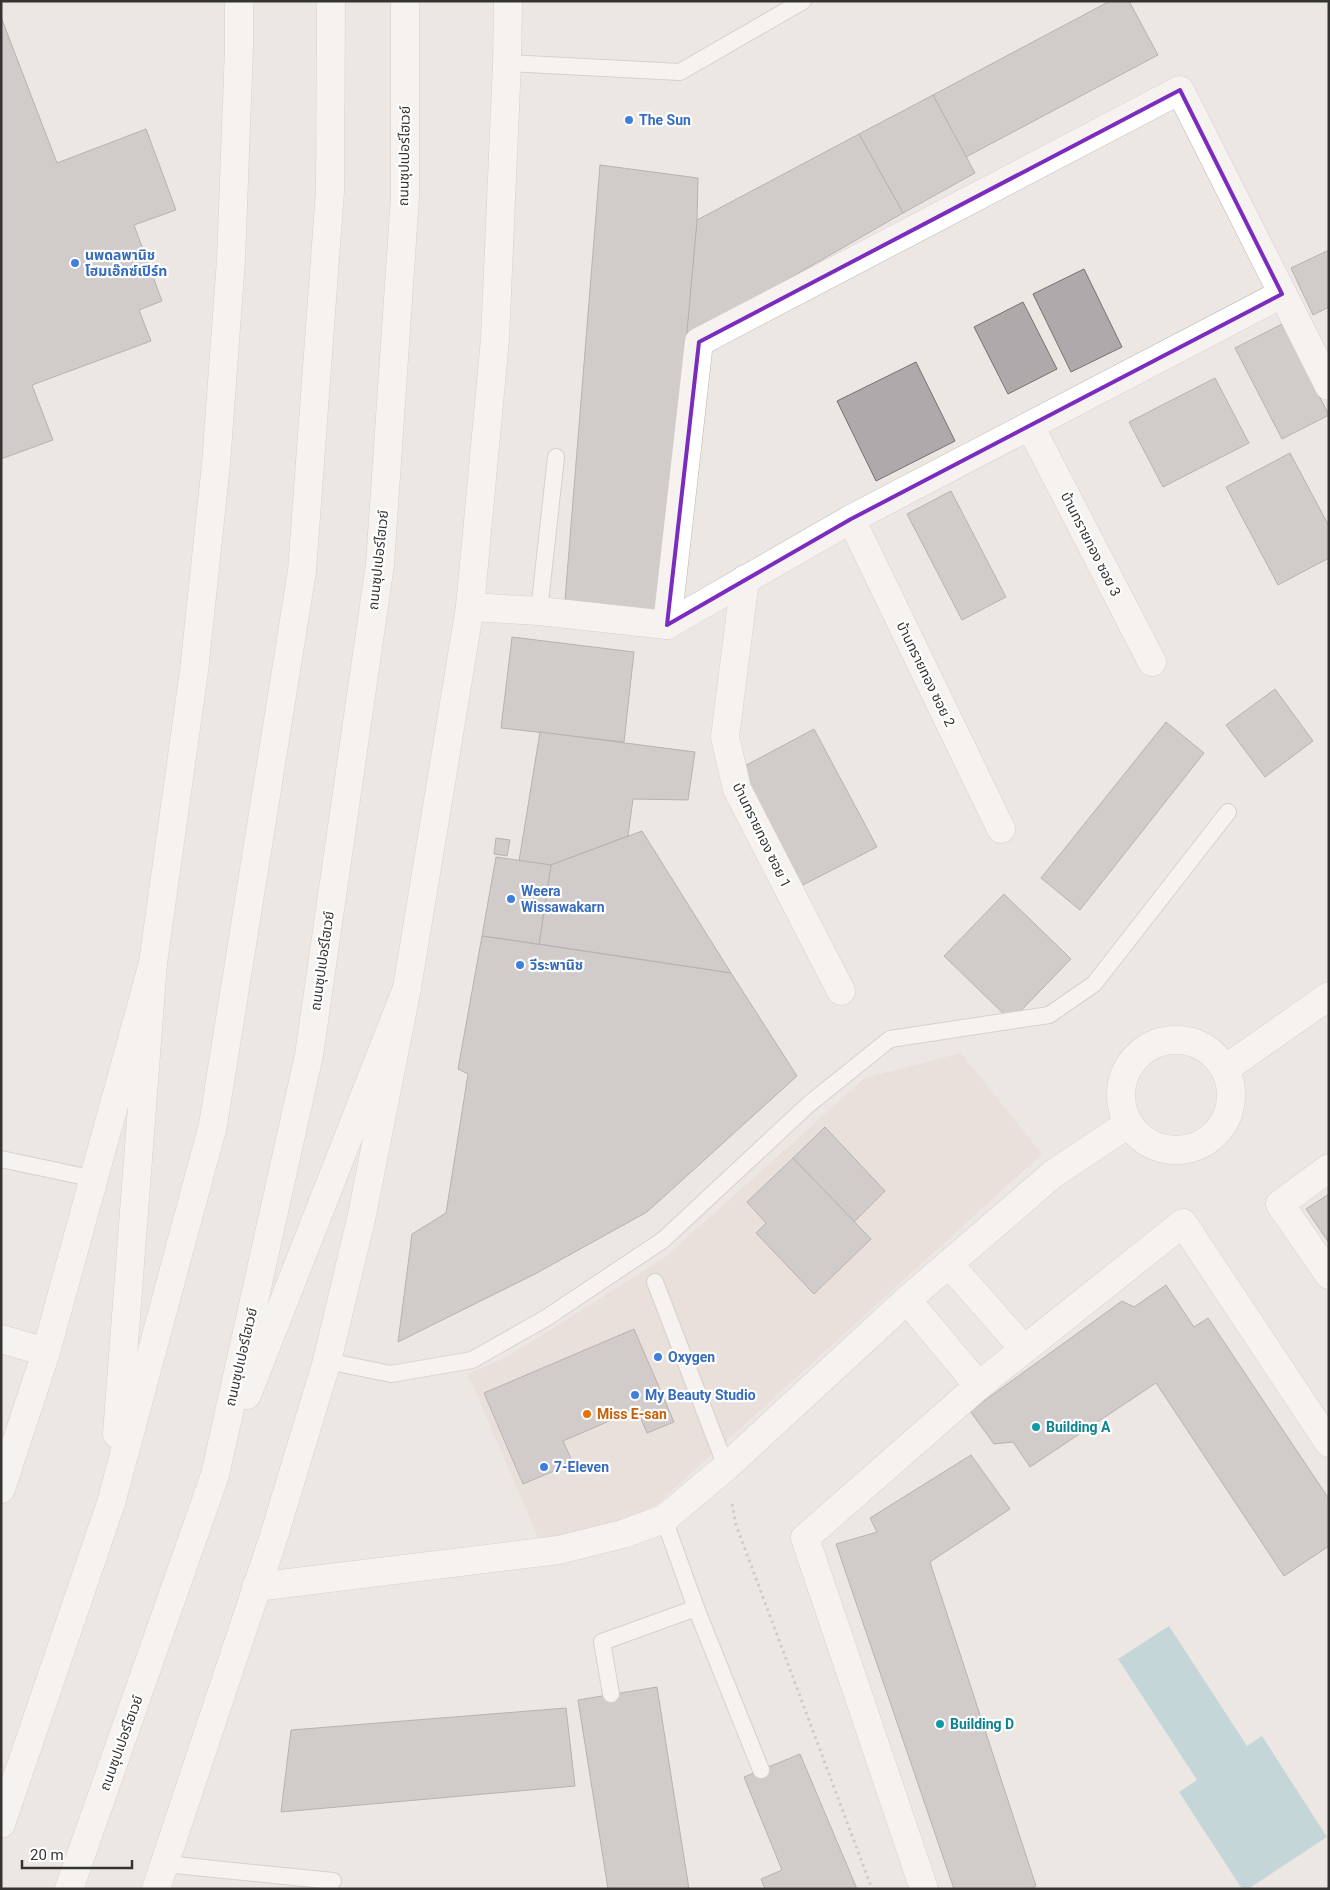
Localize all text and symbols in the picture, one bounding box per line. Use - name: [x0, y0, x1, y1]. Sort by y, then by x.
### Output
- street label: ถนนซุปเปอร์ไฮเวย์: [395, 106, 414, 206]
- place label: The Sun: [639, 112, 691, 128]
- marker: The Sun: [623, 114, 635, 126]
- place label: นพดลพานิช โฮมเอ๊กซ์เปิร์ท: [85, 247, 167, 279]
- marker: นพดลพานิช โฮมเอ๊กซ์เปิร์ท: [69, 257, 81, 269]
- street label: บ้านทรายทอง ซอย 3: [1058, 489, 1124, 599]
- street label: ถนนซุปเปอร์ไฮเวย์: [365, 509, 392, 611]
- street label: บ้านทรายทอง ซอย 2: [894, 619, 958, 729]
- street label: บ้านทรายทอง ซอย 1: [730, 780, 794, 890]
- place label: Weera Wissawakarn: [521, 883, 605, 915]
- marker: Weera Wissawakarn: [505, 893, 517, 905]
- street label: ถนนซุปเปอร์ไฮเวย์: [307, 910, 338, 1012]
- place label: วีระพานิช: [529, 957, 583, 973]
- marker: วีระพานิช: [514, 959, 526, 971]
- street label: ถนนซุปเปอร์ไฮเวย์: [222, 1306, 261, 1408]
- place label: Oxygen: [668, 1349, 715, 1365]
- marker: Oxygen: [652, 1351, 664, 1363]
- place label: My Beauty Studio: [645, 1387, 756, 1403]
- marker: My Beauty Studio: [629, 1389, 641, 1401]
- place label: Miss E-san: [597, 1406, 667, 1422]
- marker: Miss E-san: [581, 1408, 593, 1420]
- place label: Building A: [1046, 1419, 1111, 1435]
- marker: Building A: [1030, 1421, 1042, 1433]
- place label: 7-Eleven: [554, 1459, 609, 1475]
- marker: 7-Eleven: [538, 1461, 550, 1473]
- street label: ถนนซุปเปอร์ไฮเวย์: [96, 1693, 147, 1793]
- place label: Building D: [950, 1716, 1014, 1732]
- marker: Building D: [934, 1718, 946, 1730]
- scale bar: [22, 1838, 132, 1870]
- text: 20 m: [30, 1846, 64, 1864]

